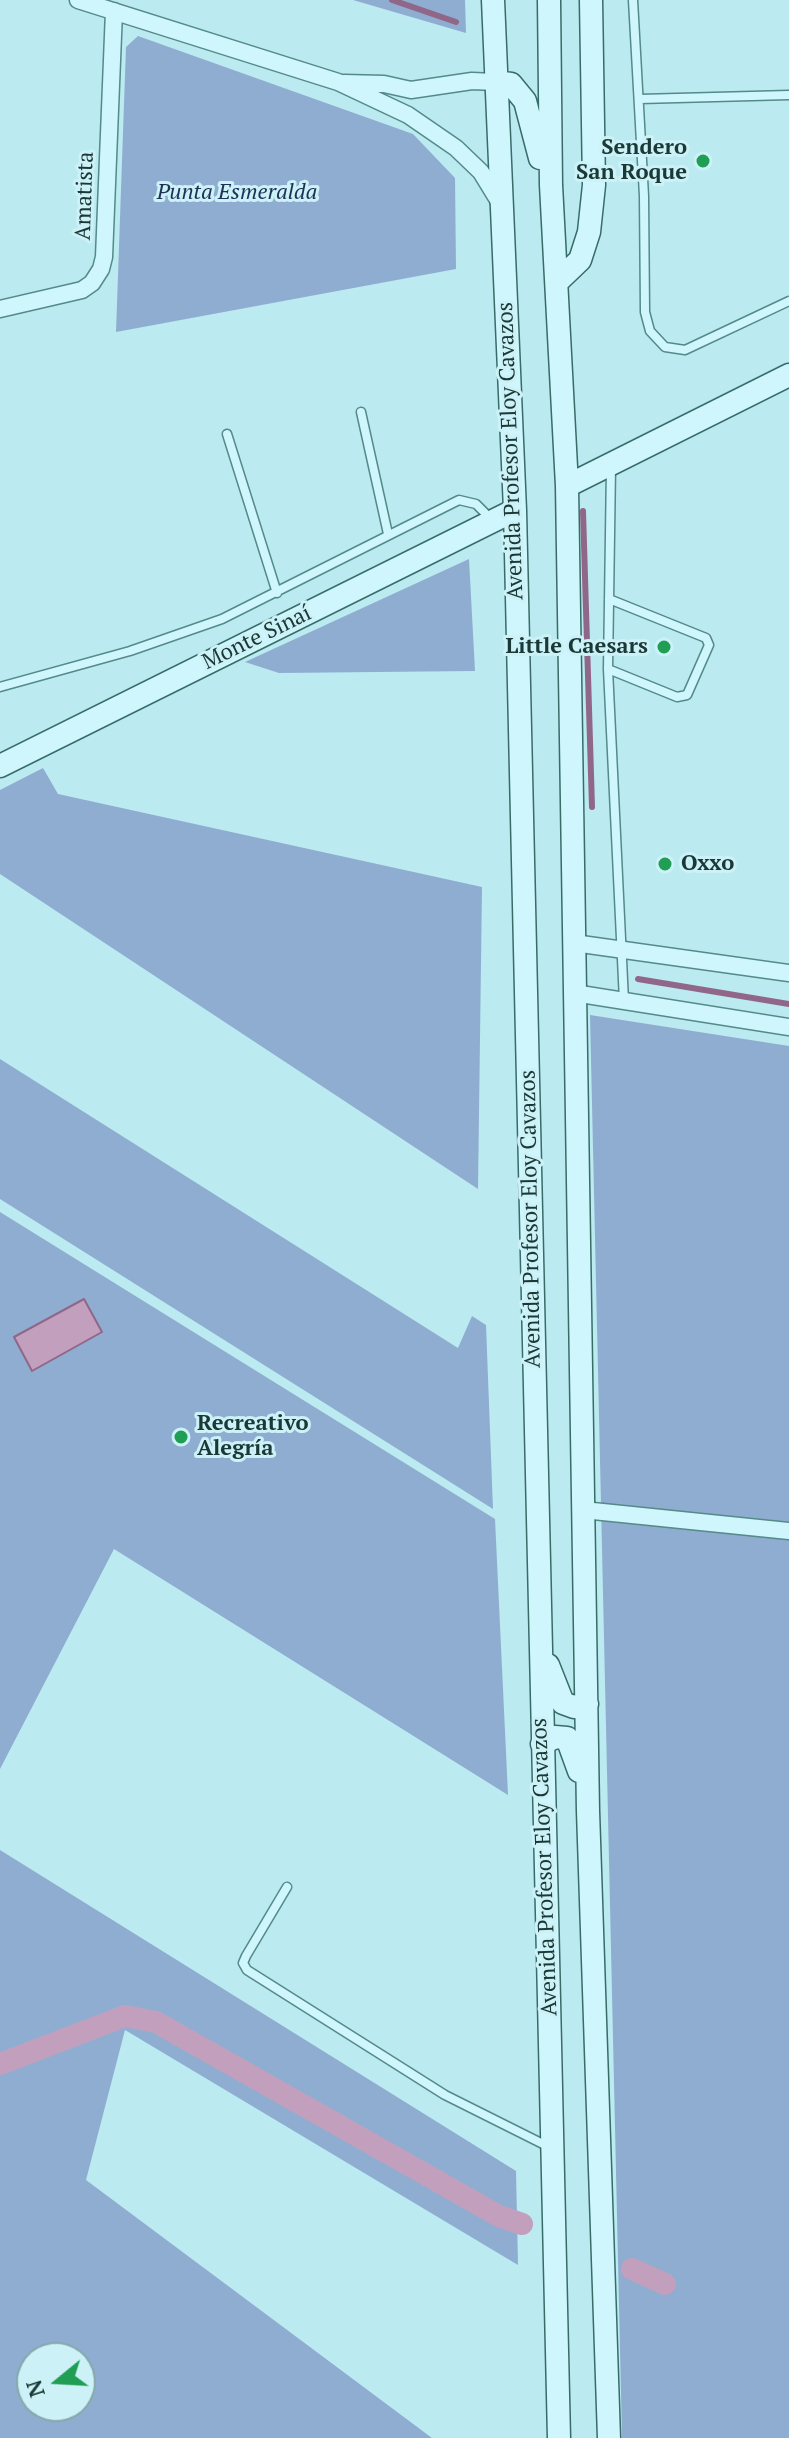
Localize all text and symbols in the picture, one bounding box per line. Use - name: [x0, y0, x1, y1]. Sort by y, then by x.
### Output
- place label: Sendero San Roque: [576, 135, 687, 186]
- street label: Amatista: [70, 151, 100, 241]
- marker: Sendero San Roque: [694, 152, 712, 170]
- park label: Punta Esmeralda: [157, 180, 317, 206]
- street label: Avenida Profesor Eloy Cavazos: [493, 301, 529, 601]
- street label: Monte Sinaí: [198, 600, 316, 676]
- place label: Little Caesars: [505, 634, 648, 660]
- marker: Little Caesars: [655, 638, 673, 656]
- place label: Oxxo: [681, 851, 734, 877]
- marker: Oxxo: [656, 855, 674, 873]
- street label: Avenida Profesor Eloy Cavazos: [515, 1070, 547, 1368]
- place label: Recreativo Alegría: [197, 1411, 308, 1462]
- marker: Recreativo Alegría: [172, 1428, 190, 1446]
- street label: Avenida Profesor Eloy Cavazos: [527, 1717, 563, 2017]
- north arrow: [16, 2342, 96, 2422]
- text: N: [18, 2377, 51, 2401]

